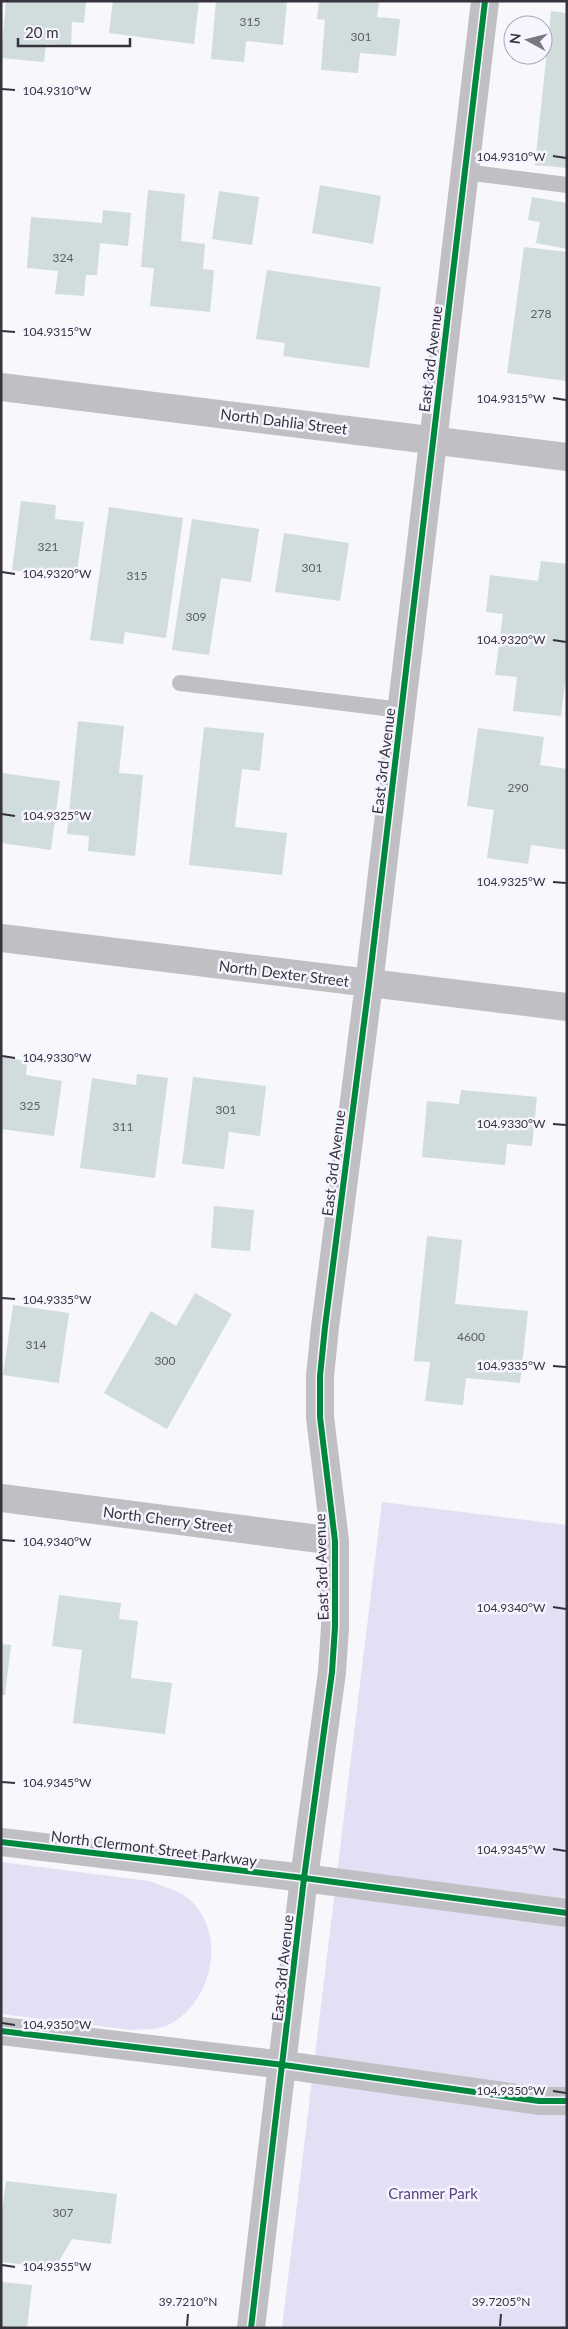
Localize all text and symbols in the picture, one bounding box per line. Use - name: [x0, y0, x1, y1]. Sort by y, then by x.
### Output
- house number: 315: [240, 14, 260, 29]
- scale bar: [18, 15, 130, 47]
- north arrow: [503, 15, 553, 65]
- text: 20 m: [25, 23, 59, 41]
- house number: 301: [351, 29, 371, 44]
- text: N: [506, 32, 524, 45]
- text: 104.9310°W: [23, 83, 92, 98]
- text: 104.9310°W: [477, 149, 546, 164]
- house number: 324: [53, 250, 73, 265]
- street label: East 3rd Avenue: [415, 305, 445, 413]
- house number: 278: [531, 306, 551, 321]
- text: 104.9315°W: [23, 324, 92, 339]
- text: 104.9315°W: [477, 391, 546, 406]
- street label: North Dahlia Street: [220, 404, 349, 438]
- house number: 321: [38, 539, 58, 554]
- house number: 301: [302, 560, 322, 575]
- text: 104.9320°W: [23, 566, 92, 581]
- house number: 315: [127, 568, 147, 583]
- house number: 309: [186, 609, 206, 624]
- text: 104.9320°W: [477, 632, 546, 647]
- street label: East 3rd Avenue: [368, 707, 398, 815]
- house number: 290: [508, 780, 528, 795]
- text: 104.9325°W: [23, 808, 92, 823]
- text: 104.9325°W: [477, 874, 546, 889]
- street label: North Dexter Street: [218, 956, 351, 990]
- text: 104.9330°W: [23, 1050, 92, 1065]
- house number: 325: [20, 1098, 40, 1113]
- house number: 301: [216, 1102, 236, 1117]
- street label: East 3rd Avenue: [318, 1109, 348, 1217]
- text: 104.9330°W: [477, 1116, 546, 1131]
- house number: 311: [113, 1119, 133, 1134]
- text: 104.9335°W: [23, 1292, 92, 1307]
- house number: 4600: [457, 1329, 485, 1344]
- house number: 314: [26, 1337, 46, 1352]
- house number: 300: [155, 1353, 175, 1368]
- text: 104.9335°W: [477, 1358, 546, 1373]
- street label: North Cherry Street: [102, 1502, 235, 1536]
- street label: East 3rd Avenue: [310, 1513, 332, 1621]
- text: 104.9340°W: [23, 1534, 92, 1549]
- text: 104.9340°W: [477, 1600, 546, 1615]
- text: 104.9345°W: [23, 1775, 92, 1790]
- street label: North Clermont Street Parkway: [50, 1826, 258, 1870]
- text: 104.9345°W: [477, 1842, 546, 1857]
- street label: East 3rd Avenue: [267, 1914, 297, 2022]
- text: 104.9350°W: [23, 2017, 92, 2032]
- text: 104.9350°W: [477, 2083, 546, 2098]
- park label: Cranmer Park: [388, 2184, 478, 2202]
- house number: 307: [53, 2205, 73, 2220]
- text: 104.9355°W: [23, 2259, 92, 2274]
- text: 39.7210°N: [159, 2294, 217, 2309]
- text: 39.7205°N: [472, 2294, 530, 2309]

